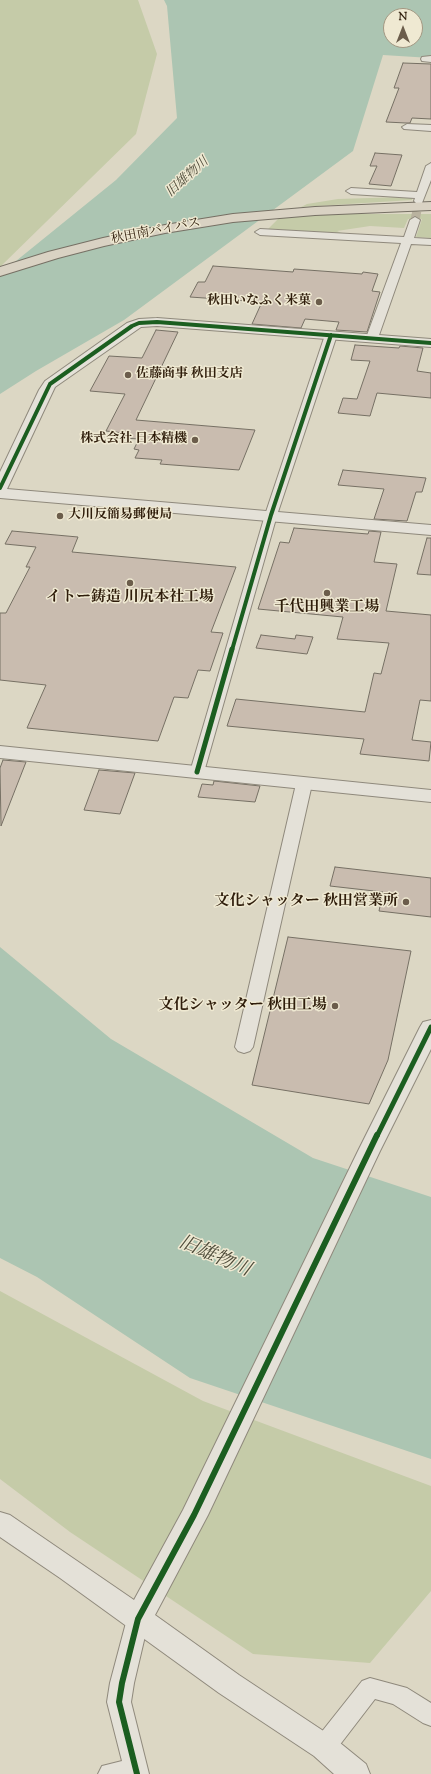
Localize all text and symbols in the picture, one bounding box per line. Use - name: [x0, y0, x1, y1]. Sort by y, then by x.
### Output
- north arrow: [383, 8, 423, 48]
- text: N: [399, 9, 407, 25]
- water label: 旧雄物川: [163, 155, 213, 201]
- street label: 秋田南バイパス: [110, 216, 202, 248]
- place label: 秋田いなふく米菓: [207, 294, 311, 310]
- marker: 秋田いなふく米菓: [314, 297, 324, 307]
- place label: 佐藤商事 秋田支店: [136, 367, 243, 383]
- marker: 佐藤商事 秋田支店: [123, 370, 133, 380]
- place label: 株式会社 日本精機: [80, 432, 187, 448]
- marker: 株式会社 日本精機: [190, 435, 200, 445]
- place label: 大川反簡易郵便局: [68, 508, 172, 524]
- marker: 大川反簡易郵便局: [55, 511, 65, 521]
- marker: イトー鋳造 川尻本社工場: [125, 578, 135, 588]
- marker: 千代田興業工場: [322, 588, 332, 598]
- place label: イトー鋳造 川尻本社工場: [46, 589, 214, 607]
- place label: 千代田興業工場: [275, 599, 379, 617]
- place label: 文化シャッター 秋田営業所: [215, 893, 398, 911]
- marker: 文化シャッター 秋田営業所: [401, 897, 411, 907]
- place label: 文化シャッター 秋田工場: [159, 997, 327, 1015]
- marker: 文化シャッター 秋田工場: [330, 1001, 340, 1011]
- water label: 旧雄物川: [175, 1233, 253, 1283]

